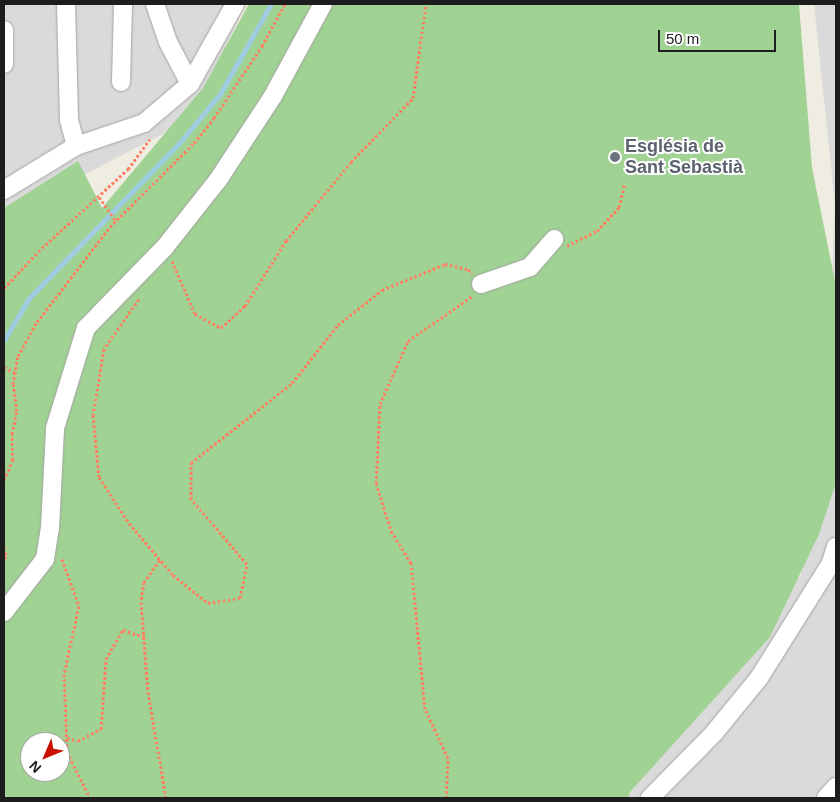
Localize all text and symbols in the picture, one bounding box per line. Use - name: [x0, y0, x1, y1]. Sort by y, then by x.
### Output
- scale bar: [660, 20, 778, 52]
- text: 50 m: [666, 30, 699, 47]
- place label: Església de Sant Sebastià: [625, 136, 743, 178]
- marker: Església de Sant Sebastià: [609, 151, 621, 163]
- north arrow: [20, 732, 70, 782]
- text: N: [26, 758, 44, 776]

